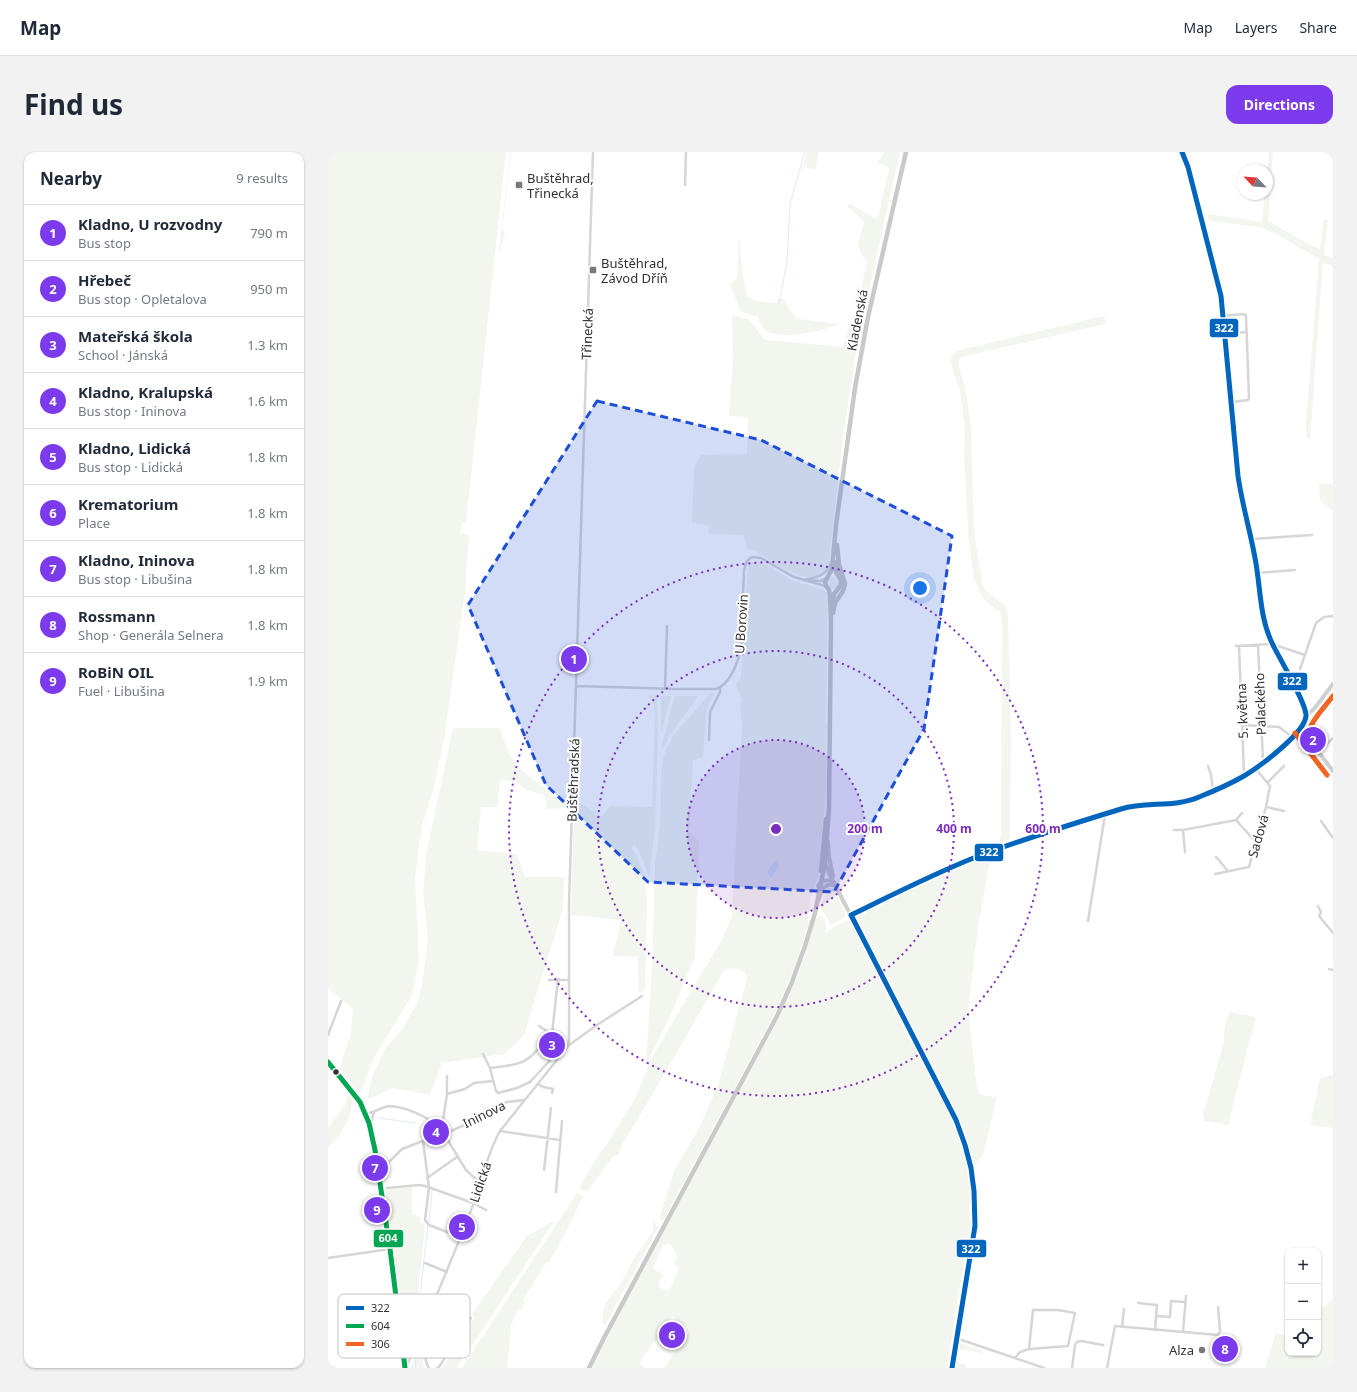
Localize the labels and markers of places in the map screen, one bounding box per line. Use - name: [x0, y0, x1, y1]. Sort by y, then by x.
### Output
- place label: Buštěhrad, Třinecká: [527, 169, 594, 202]
- marker: Buštěhrad, Třinecká: [514, 180, 524, 190]
- place label: Buštěhrad, Závod Dříň: [601, 254, 668, 287]
- marker: Buštěhrad, Závod Dříň: [588, 265, 598, 275]
- pin: 1: [561, 644, 587, 674]
- pin: 2: [1300, 725, 1326, 755]
- centre of rings: [769, 822, 783, 836]
- pin: 3: [539, 1030, 565, 1060]
- unlabelled marker: [331, 1067, 341, 1077]
- pin: 4: [423, 1117, 449, 1147]
- pin: 7: [362, 1153, 388, 1183]
- pin: 9: [364, 1195, 390, 1225]
- pin: 5: [449, 1212, 475, 1242]
- pin: 6: [659, 1320, 685, 1350]
- pin: 8: [1212, 1334, 1238, 1364]
- place label: Alza: [1169, 1341, 1194, 1359]
- marker: Alza: [1197, 1345, 1207, 1355]

